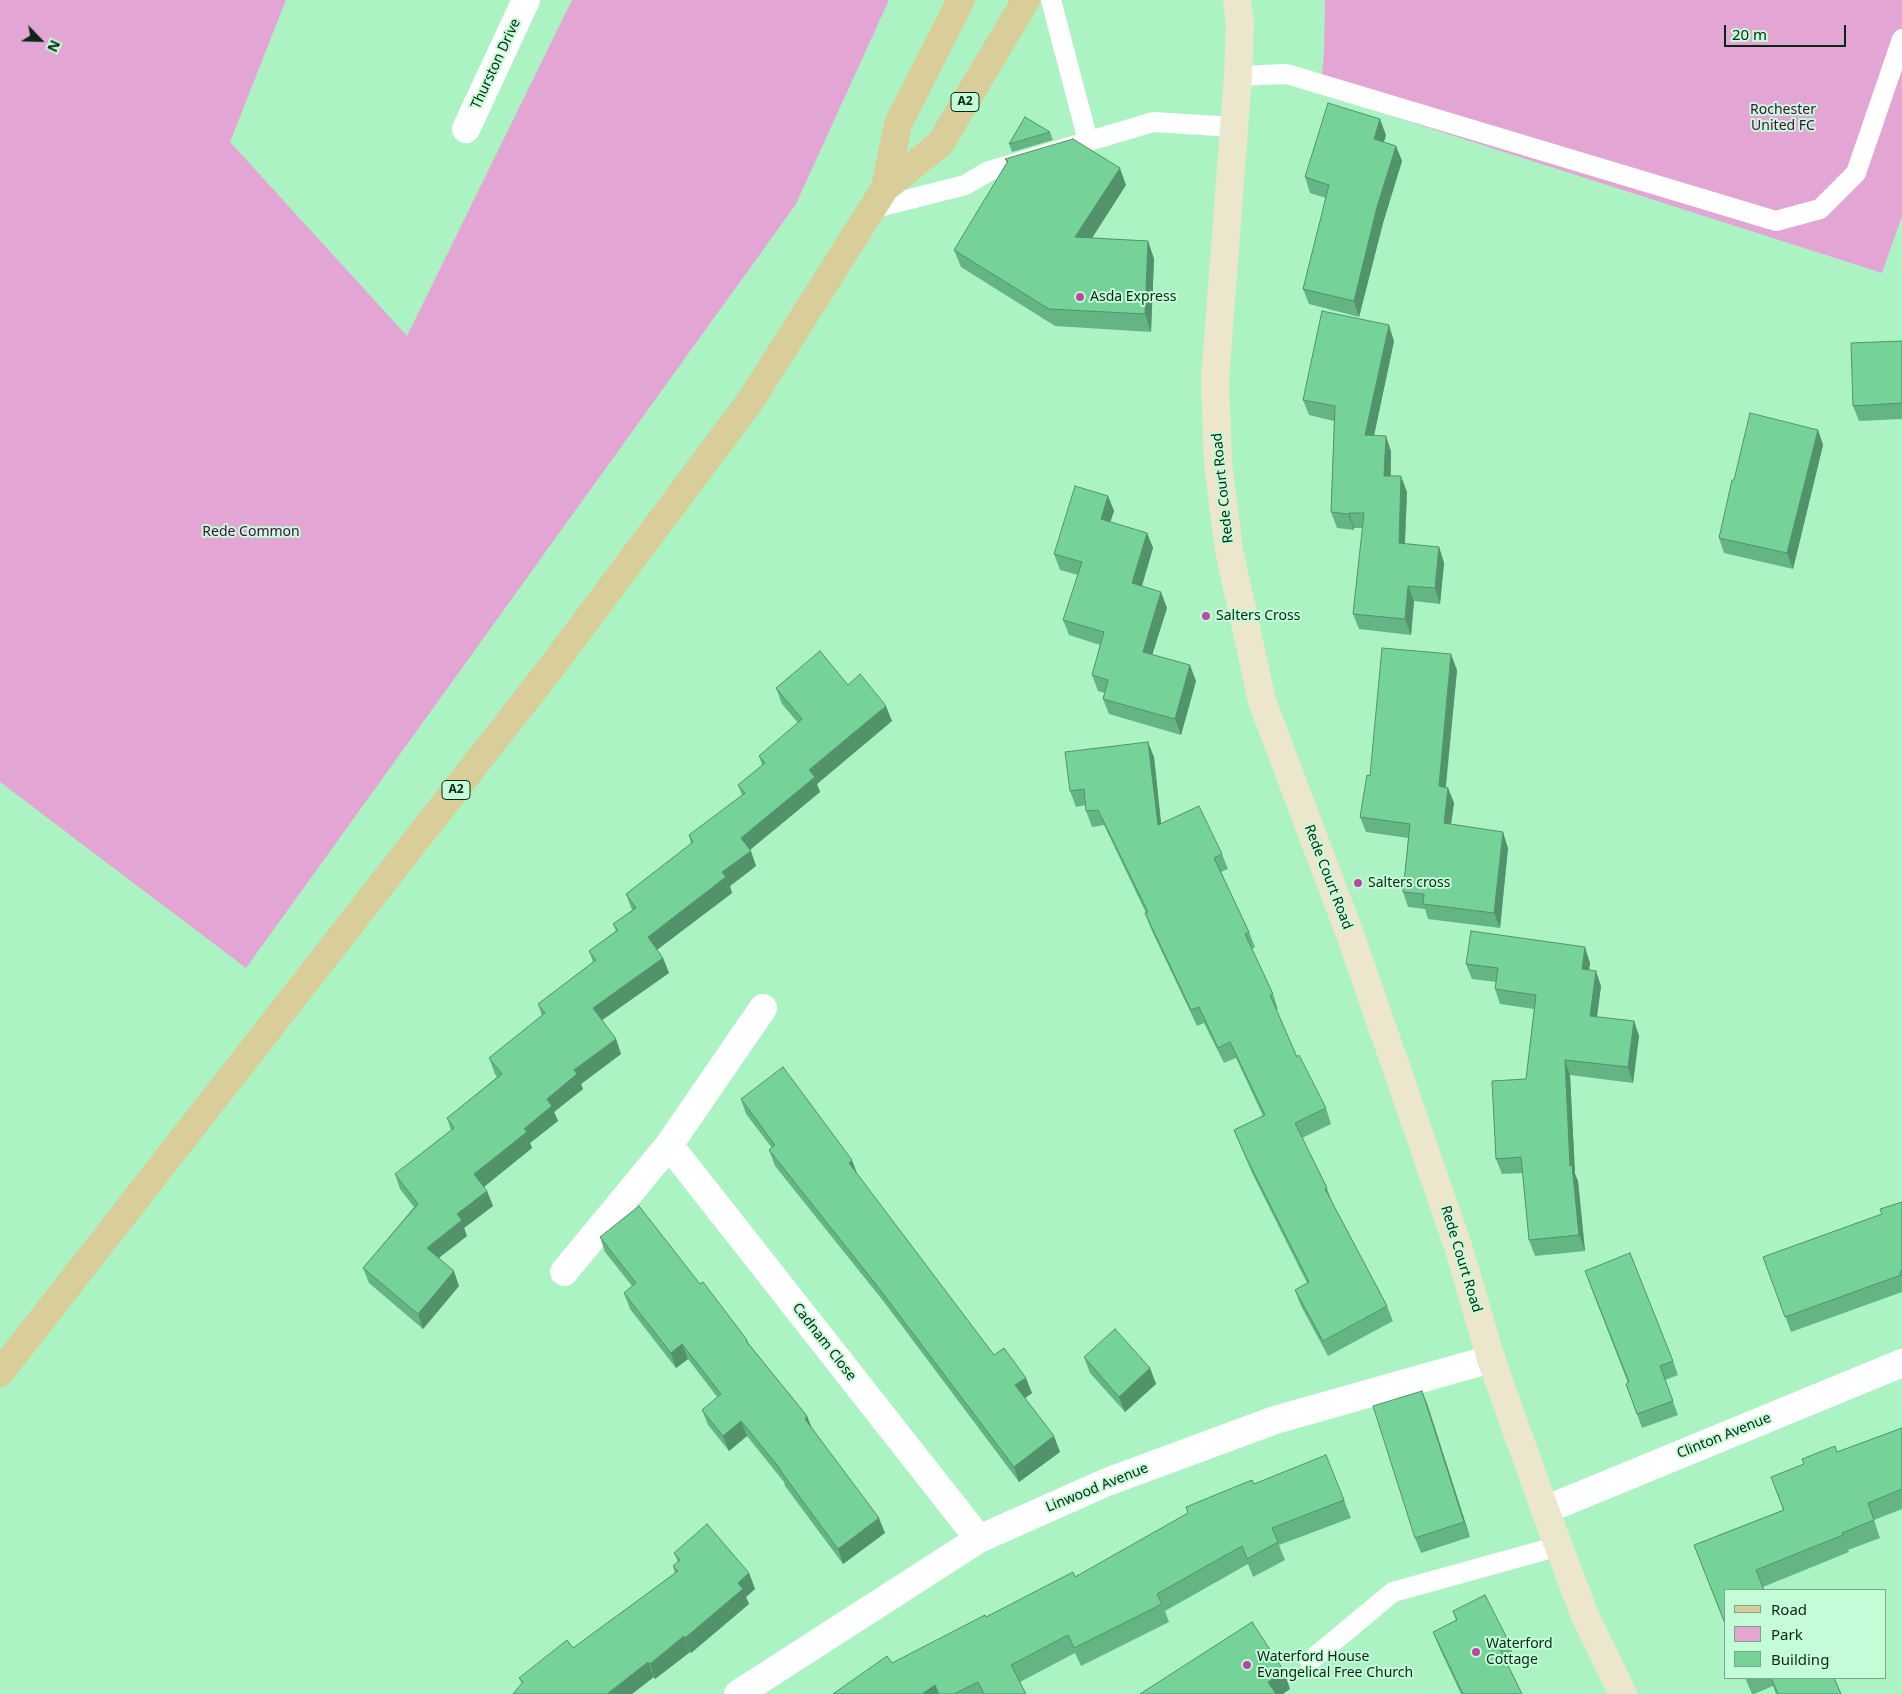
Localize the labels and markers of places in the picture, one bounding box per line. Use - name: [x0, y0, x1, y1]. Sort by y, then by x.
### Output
- place label: Asda Express: [1090, 289, 1176, 305]
- marker: Asda Express: [1074, 291, 1086, 303]
- place label: Salters Cross: [1216, 608, 1300, 624]
- marker: Salters Cross: [1200, 610, 1212, 622]
- place label: Salters cross: [1368, 875, 1450, 891]
- marker: Salters cross: [1352, 877, 1364, 889]
- place label: Waterford Cottage: [1486, 1636, 1553, 1668]
- marker: Waterford Cottage: [1470, 1646, 1482, 1658]
- place label: Waterford House Evangelical Free Church: [1257, 1649, 1413, 1681]
- marker: Waterford House Evangelical Free Church: [1241, 1659, 1253, 1671]

